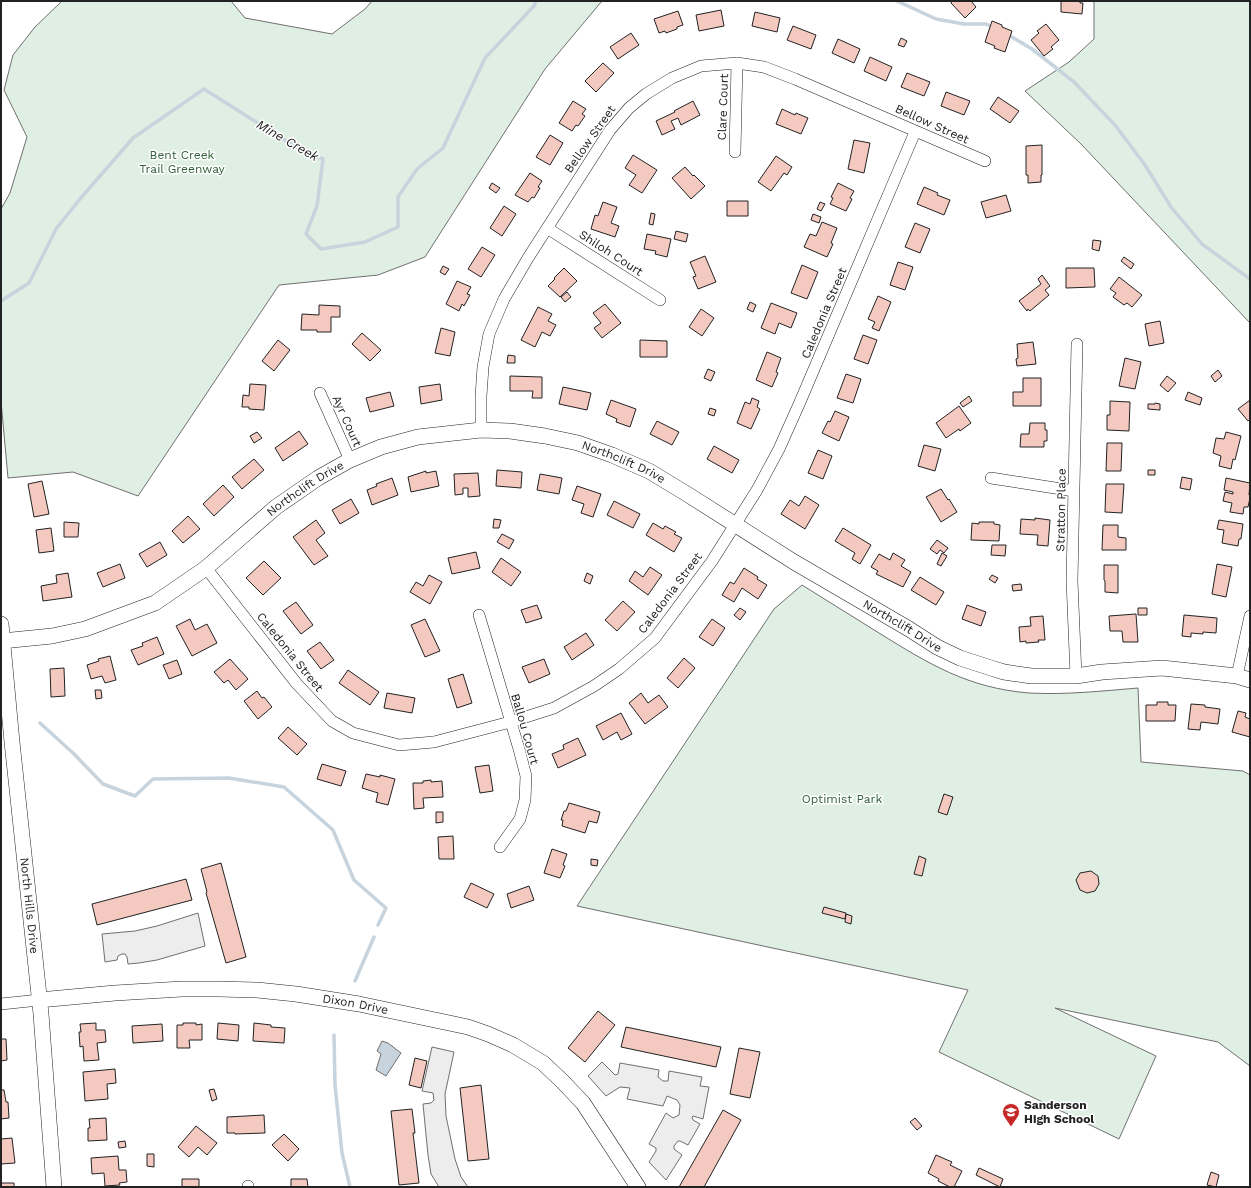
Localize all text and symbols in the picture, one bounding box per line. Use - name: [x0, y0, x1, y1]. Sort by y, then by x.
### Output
- street label: Clare Court: [715, 73, 731, 141]
- street label: Bellow Street: [893, 102, 971, 146]
- street label: Bellow Street: [562, 103, 618, 175]
- water label: Mine Creek: [254, 117, 322, 165]
- park label: Bent Creek Trail Greenway: [139, 148, 226, 176]
- street label: Shiloh Court: [577, 227, 645, 279]
- street label: Caledonia Street: [798, 265, 850, 361]
- street label: Ayr Court: [329, 393, 365, 449]
- street label: Northclift Drive: [580, 438, 668, 486]
- street label: Northclift Drive: [264, 458, 346, 519]
- street label: Stratton Place: [1053, 468, 1069, 552]
- street label: Caledonia Street: [635, 550, 705, 636]
- street label: Northclift Drive: [860, 597, 944, 655]
- street label: Caledonia Street: [254, 610, 326, 694]
- street label: Ballou Court: [508, 692, 542, 766]
- park label: Optimist Park: [802, 792, 882, 806]
- street label: North Hills Drive: [17, 857, 42, 954]
- street label: Dixon Drive: [322, 991, 390, 1017]
- place label: Sanderson High School: [1024, 1098, 1094, 1126]
- school or university icon: Sanderson High School: [1001, 1102, 1021, 1127]

